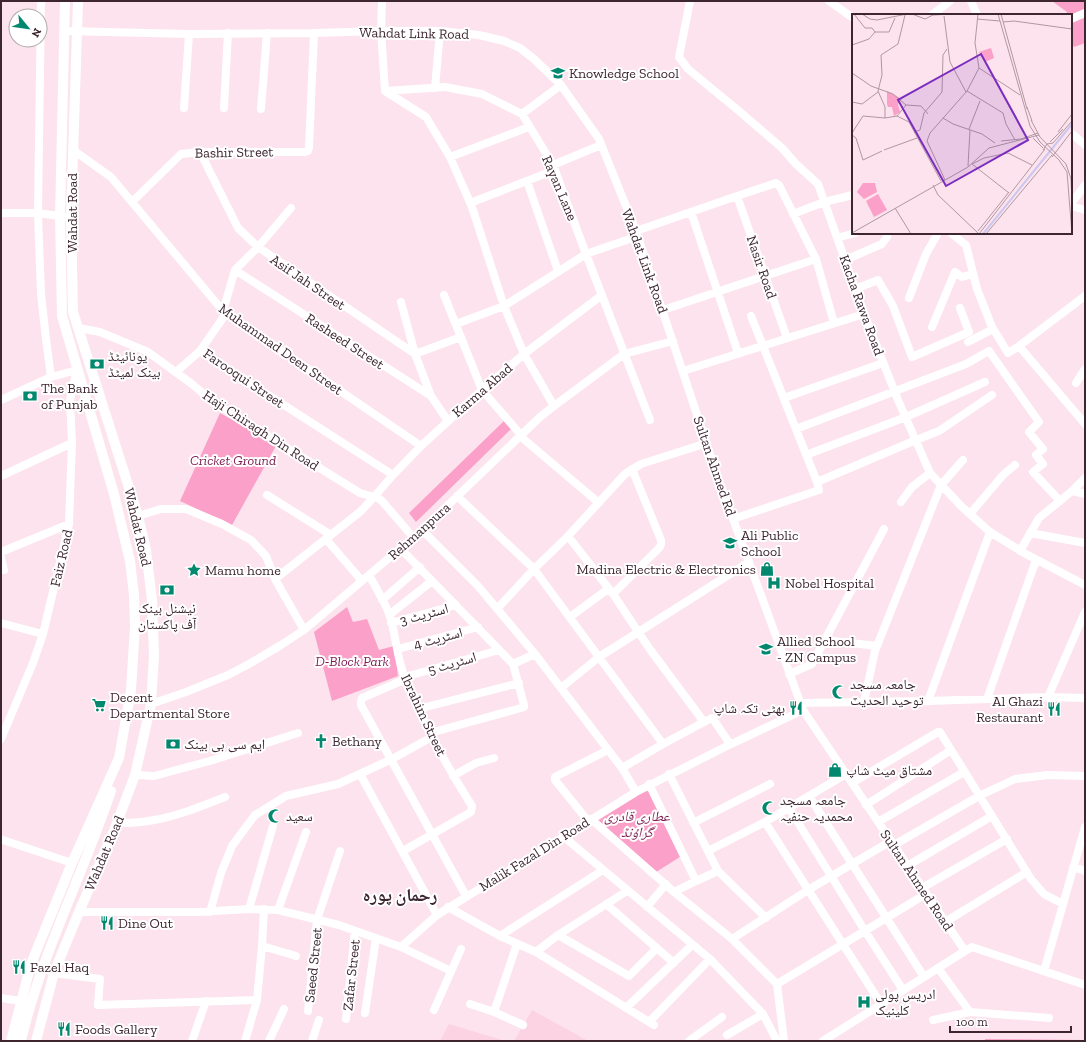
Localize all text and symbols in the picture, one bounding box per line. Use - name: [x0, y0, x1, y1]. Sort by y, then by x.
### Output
- north arrow: [8, 8, 48, 48]
- inset map: [852, 14, 1072, 234]
- street label: Wahdat Link Road: [359, 24, 469, 43]
- text: N: [28, 26, 44, 40]
- school or university icon: Knowledge School: [550, 65, 566, 81]
- place label: Knowledge School: [569, 65, 679, 82]
- street label: Bashir Street: [194, 143, 274, 162]
- street label: Rayan Lane: [538, 153, 581, 224]
- street label: Wahdat Road: [64, 173, 81, 253]
- street label: Wahdat Link Road: [618, 207, 671, 316]
- street label: Nasir Road: [743, 233, 780, 301]
- street label: Asif Jah Street: [267, 251, 349, 314]
- street label: Kacha Rawa Road: [835, 253, 888, 358]
- street label: Muhammad Deen Street: [215, 300, 347, 399]
- street label: Rasheed Street: [302, 310, 388, 374]
- street label: Farooqui Street: [200, 345, 288, 412]
- place label: یونائیٹڈ بینک لمیٹڈ: [108, 348, 161, 381]
- bank icon: یونائیٹڈ بینک لمیٹڈ: [89, 356, 105, 372]
- street label: Karma Abad: [449, 359, 516, 421]
- place label: The Bank of Punjab: [41, 380, 99, 413]
- street label: Haji Chiragh Din Road: [200, 387, 322, 474]
- bank icon: The Bank of Punjab: [22, 388, 38, 404]
- street label: Sultan Ahmed Rd: [689, 414, 740, 519]
- park label: Cricket Ground: [190, 452, 276, 469]
- street label: Wahdat Road: [120, 486, 155, 568]
- street label: Rehmanpura: [385, 499, 454, 564]
- place label: Ali Public School: [741, 527, 798, 560]
- street label: Faiz Road: [47, 528, 76, 588]
- school or university icon: Ali Public School: [722, 535, 738, 551]
- place label: Madina Electric & Electronics: [577, 561, 756, 578]
- shop icon: Madina Electric & Electronics: [759, 561, 775, 577]
- place icon: Mamu home: [186, 562, 202, 578]
- place label: Mamu home: [205, 562, 281, 579]
- hospital icon: Nobel Hospital: [766, 575, 782, 591]
- place label: Nobel Hospital: [785, 575, 874, 592]
- bank icon: نیشنل بینک آف پاکستان: [159, 582, 175, 598]
- place label: نیشنل بینک آف پاکستان: [138, 600, 197, 633]
- street label: اسٹریٹ 3: [398, 600, 450, 629]
- street label: اسٹریٹ 4: [412, 624, 465, 653]
- place label: Allied School - ZN Campus: [777, 633, 856, 666]
- school or university icon: Allied School - ZN Campus: [758, 641, 774, 657]
- street label: اسٹریٹ 5: [426, 648, 478, 679]
- park label: D-Block Park: [315, 653, 389, 670]
- street label: Ibrahim Street: [397, 671, 450, 760]
- place label: جامعہ مسجد توحید الحدیٽ: [850, 676, 924, 709]
- mosque icon: جامعہ مسجد توحید الحدیٽ: [831, 684, 847, 700]
- place label: Decent Departmental Store: [110, 689, 230, 722]
- place label: Al Ghazi Restaurant: [976, 693, 1044, 726]
- supermarket icon: Decent Departmental Store: [91, 697, 107, 713]
- place label: بھٹی تکہ شاپ: [714, 700, 785, 717]
- restaurant icon: بھٹی تکہ شاپ: [788, 700, 804, 716]
- restaurant icon: Al Ghazi Restaurant: [1046, 701, 1062, 717]
- church icon: Bethany: [313, 733, 329, 749]
- place label: Bethany: [332, 733, 383, 750]
- bank icon: ایم سی بی بینک: [165, 736, 181, 752]
- place label: ایم سی بی بینک: [184, 736, 265, 754]
- shop icon: مشتاق میٹ شاپ: [827, 762, 843, 778]
- place label: مشتاق میٹ شاپ: [846, 762, 932, 779]
- place label: جامعہ مسجد محمدیہ حنفیہ: [780, 792, 853, 825]
- mosque icon: جامعہ مسجد محمدیہ حنفیہ: [761, 800, 777, 816]
- mosque icon: سعید: [267, 808, 283, 824]
- place label: سعید: [286, 808, 313, 825]
- park label: عطاری قادری گراؤنڈ: [604, 808, 671, 841]
- street label: Wahdat Road: [81, 813, 128, 893]
- street label: Malik Fazal Din Road: [476, 813, 593, 895]
- street label: Sultan Ahmed Road: [876, 826, 957, 934]
- district label: رحمان پورہ: [363, 884, 438, 906]
- restaurant icon: Dine Out: [99, 915, 115, 931]
- place label: Dine Out: [118, 915, 174, 932]
- street label: Saeed Street: [301, 926, 326, 1003]
- street label: Zafar Street: [339, 938, 364, 1012]
- restaurant icon: Fazel Haq: [11, 959, 27, 975]
- place label: Fazel Haq: [30, 959, 90, 976]
- place label: ادریس پولی کلینیک: [875, 986, 936, 1019]
- hospital icon: ادریس پولی کلینیک: [856, 994, 872, 1010]
- scale bar: [950, 1008, 1071, 1034]
- text: 100 m: [956, 1015, 988, 1029]
- restaurant icon: Foods Gallery: [56, 1021, 72, 1037]
- place label: Foods Gallery: [75, 1021, 158, 1038]

